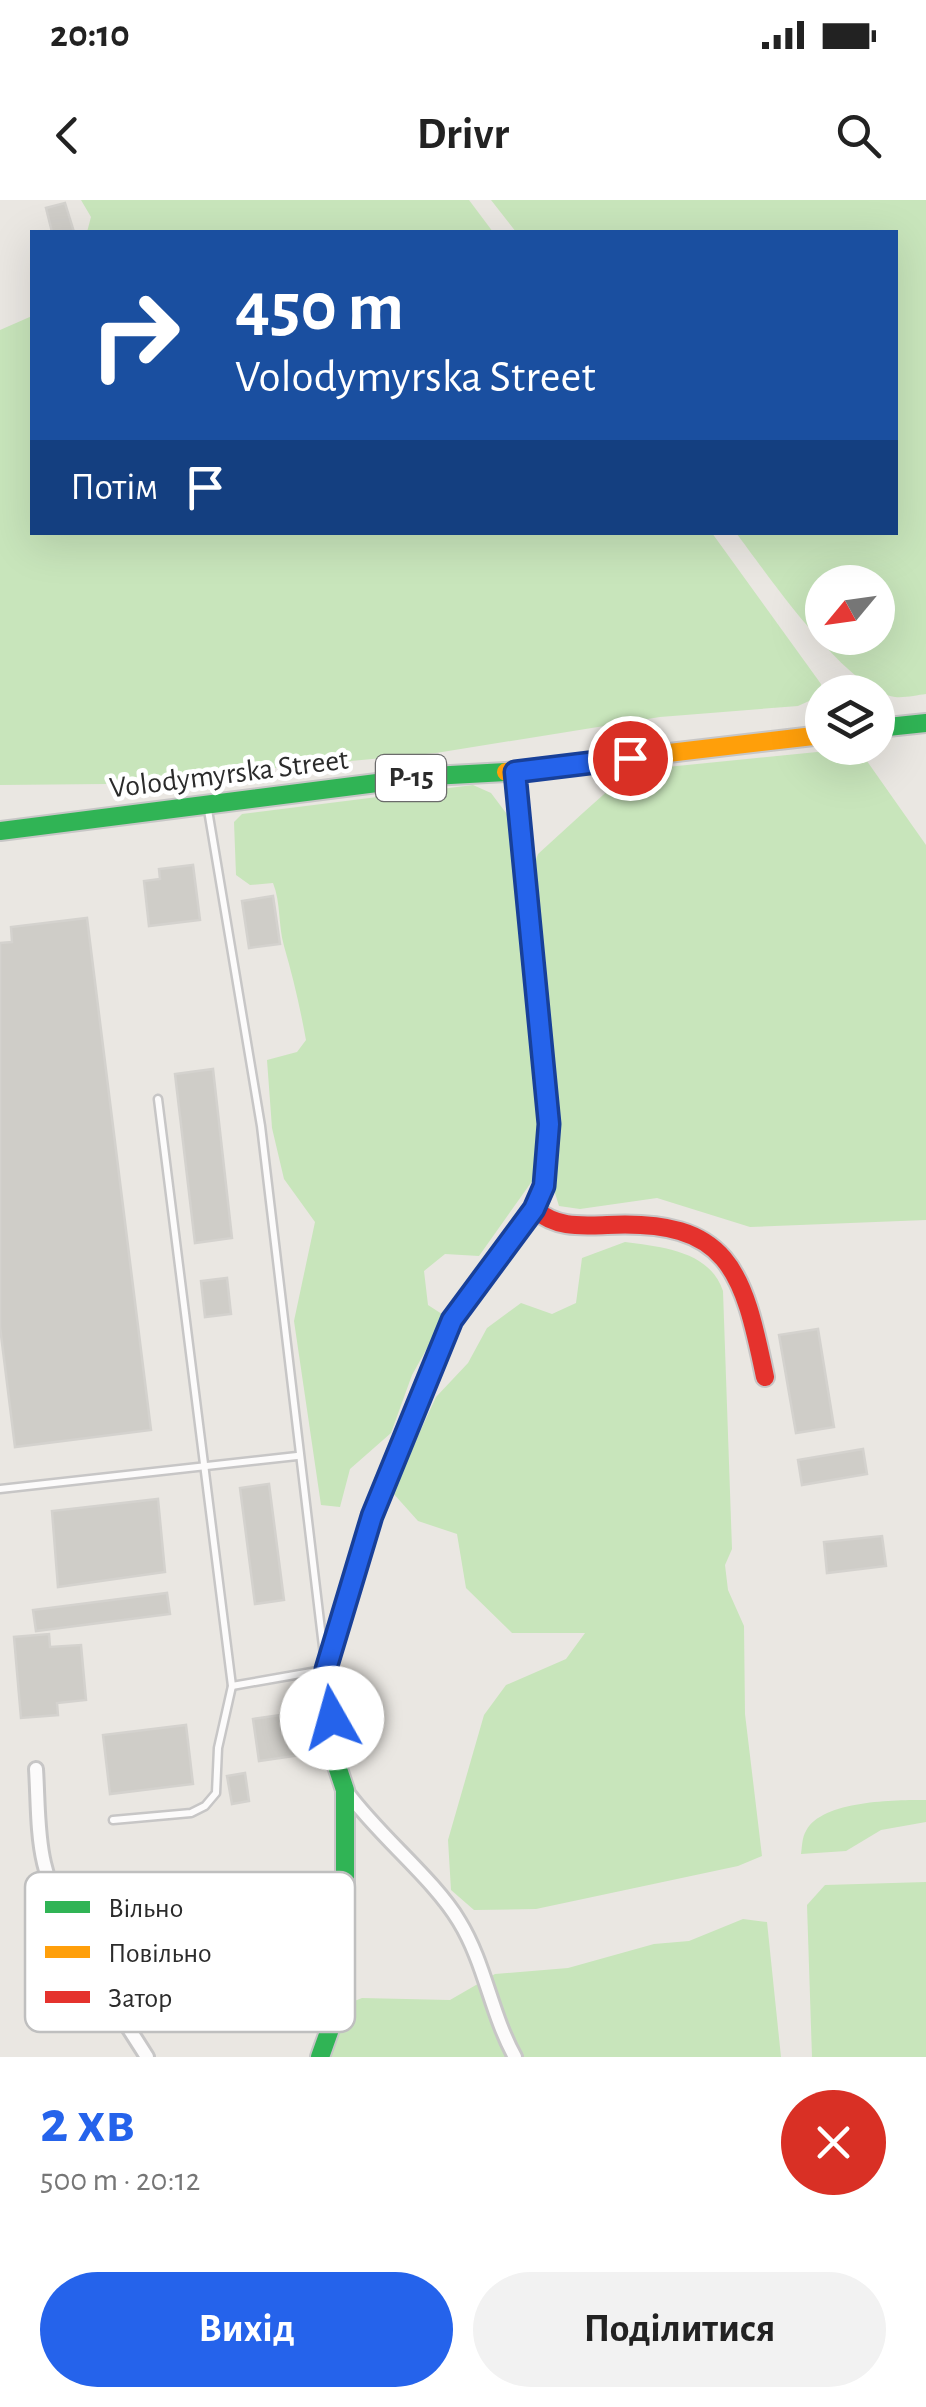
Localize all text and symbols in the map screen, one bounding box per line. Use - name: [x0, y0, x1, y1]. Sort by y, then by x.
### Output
- text: 20:10: [50, 16, 130, 54]
- icon: back: [40, 108, 95, 163]
- icon: search: [831, 108, 886, 163]
- text: Drivr: [417, 112, 509, 157]
- icon: right: [70, 270, 200, 400]
- text: 450 m: [235, 273, 404, 343]
- text: Volodymyrska Street: [235, 355, 596, 400]
- icon: arrive: [178, 460, 233, 515]
- text: Потім: [70, 469, 158, 507]
- north arrow: [805, 565, 895, 655]
- map controls: [805, 565, 895, 765]
- button: layers: [805, 675, 895, 765]
- pin: [588, 716, 673, 801]
- icon: arrive: [603, 731, 658, 786]
- street label: Volodymyrska Street: [108, 744, 351, 804]
- road number: Р-15: [376, 755, 446, 801]
- position arrow: [280, 1666, 384, 1770]
- legend: [25, 1872, 355, 2032]
- text: Вільно: [108, 1895, 183, 1923]
- text: Повільно: [108, 1940, 212, 1968]
- text: Затор: [108, 1985, 172, 2013]
- button: close: [781, 2090, 886, 2195]
- text: 2 хв: [40, 2093, 135, 2153]
- text: 500 m · 20:12: [40, 2164, 200, 2196]
- button: Вихід: [40, 2272, 453, 2387]
- button: Поділитися: [473, 2272, 886, 2387]

